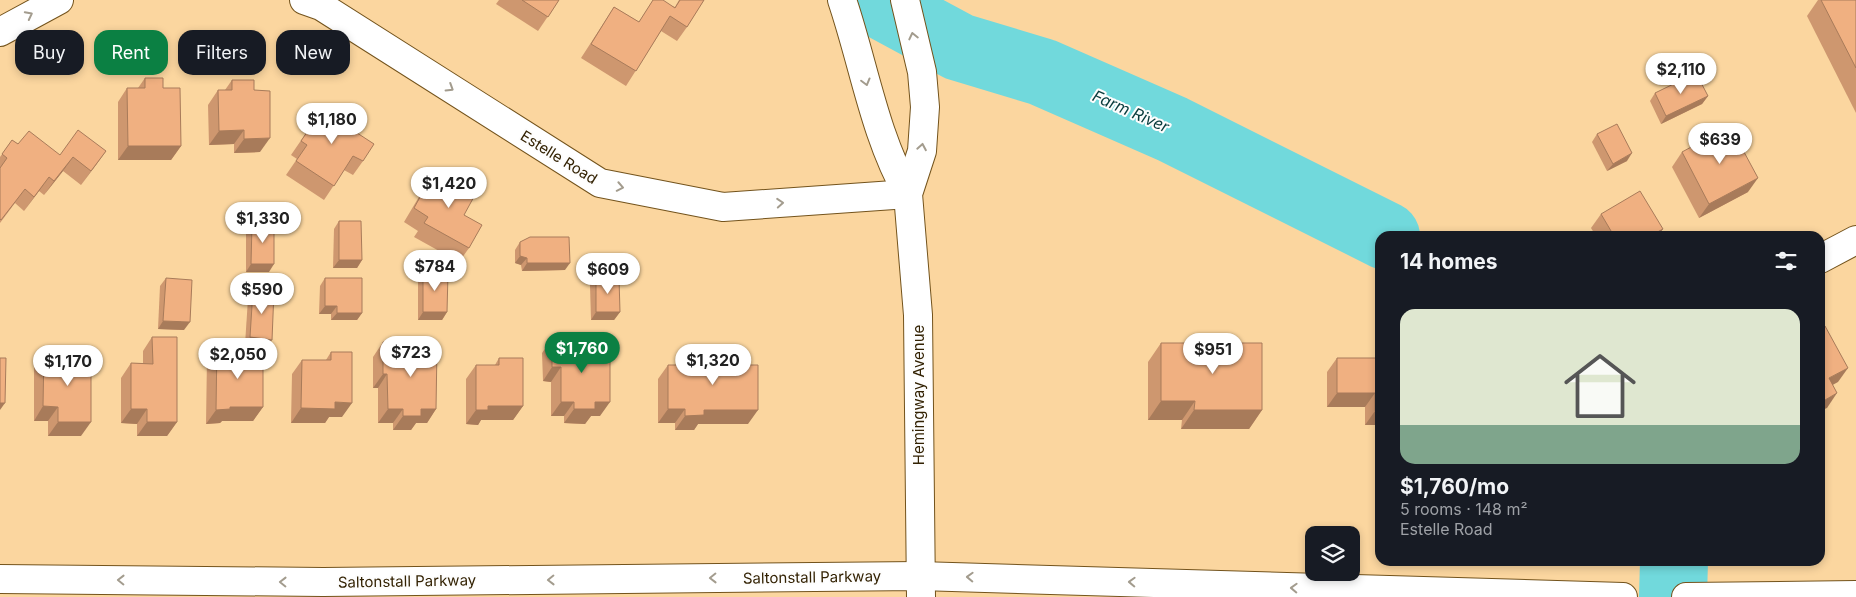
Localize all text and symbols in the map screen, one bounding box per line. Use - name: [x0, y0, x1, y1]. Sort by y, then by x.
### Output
- one-way arrow: [24, 11, 33, 21]
- chip: Buy: [15, 30, 84, 75]
- chip: Rent: [94, 30, 168, 75]
- chip: Filters: [178, 30, 266, 75]
- chip: New: [276, 30, 350, 75]
- one-way arrow: [908, 31, 919, 40]
- pin: $2,110: [1640, 52, 1722, 95]
- text: $2,110: [1656, 59, 1706, 79]
- one-way arrow: [860, 77, 871, 86]
- one-way arrow: [445, 82, 454, 92]
- water label: Farm River: [1090, 85, 1173, 137]
- pin: $1,180: [291, 102, 373, 145]
- text: $1,180: [307, 109, 357, 129]
- pin: $639: [1690, 122, 1750, 165]
- street label: Estelle Road: [517, 126, 601, 188]
- text: $639: [1699, 129, 1741, 149]
- one-way arrow: [916, 143, 926, 151]
- pin: $1,420: [408, 166, 490, 209]
- text: $1,420: [422, 173, 476, 193]
- one-way arrow: [615, 182, 624, 192]
- one-way arrow: [776, 198, 784, 209]
- pin: $1,330: [222, 202, 304, 244]
- text: $1,330: [236, 208, 290, 228]
- icon: filters: [1772, 247, 1800, 275]
- text: 14 homes: [1400, 249, 1498, 274]
- pin: $784: [405, 250, 465, 292]
- pin: $609: [578, 252, 638, 295]
- text: $784: [415, 256, 455, 276]
- text: $609: [587, 259, 629, 279]
- pin: $590: [232, 272, 292, 315]
- text: $590: [241, 279, 283, 299]
- street label: Hemingway Avenue: [909, 325, 928, 465]
- pin: $1,760: [541, 332, 623, 374]
- pin: $951: [1183, 332, 1243, 375]
- pin: $723: [381, 336, 441, 378]
- pin: $2,050: [197, 338, 279, 380]
- text: $1,760: [556, 338, 608, 358]
- text: $951: [1194, 339, 1232, 359]
- icon: home: [1555, 341, 1645, 431]
- text: $723: [391, 342, 431, 362]
- pin: $1,170: [27, 344, 109, 387]
- text: $2,050: [209, 344, 267, 364]
- pin: $1,320: [672, 344, 754, 386]
- text: $1,320: [686, 350, 740, 370]
- text: $1,170: [44, 351, 92, 371]
- text: $1,760/mo: [1400, 474, 1509, 499]
- text: 5 rooms · 148 m²: [1400, 499, 1528, 519]
- text: Estelle Road: [1400, 519, 1493, 539]
- map controls: [1305, 526, 1360, 581]
- button: layers: [1305, 526, 1360, 581]
- street label: Saltonstall Parkway: [743, 566, 882, 588]
- street label: Saltonstall Parkway: [338, 570, 477, 592]
- one-way arrow: [709, 572, 717, 583]
- one-way arrow: [965, 572, 973, 582]
- one-way arrow: [547, 574, 555, 585]
- one-way arrow: [117, 575, 124, 585]
- one-way arrow: [279, 577, 287, 587]
- one-way arrow: [1128, 577, 1136, 588]
- one-way arrow: [1290, 582, 1298, 593]

